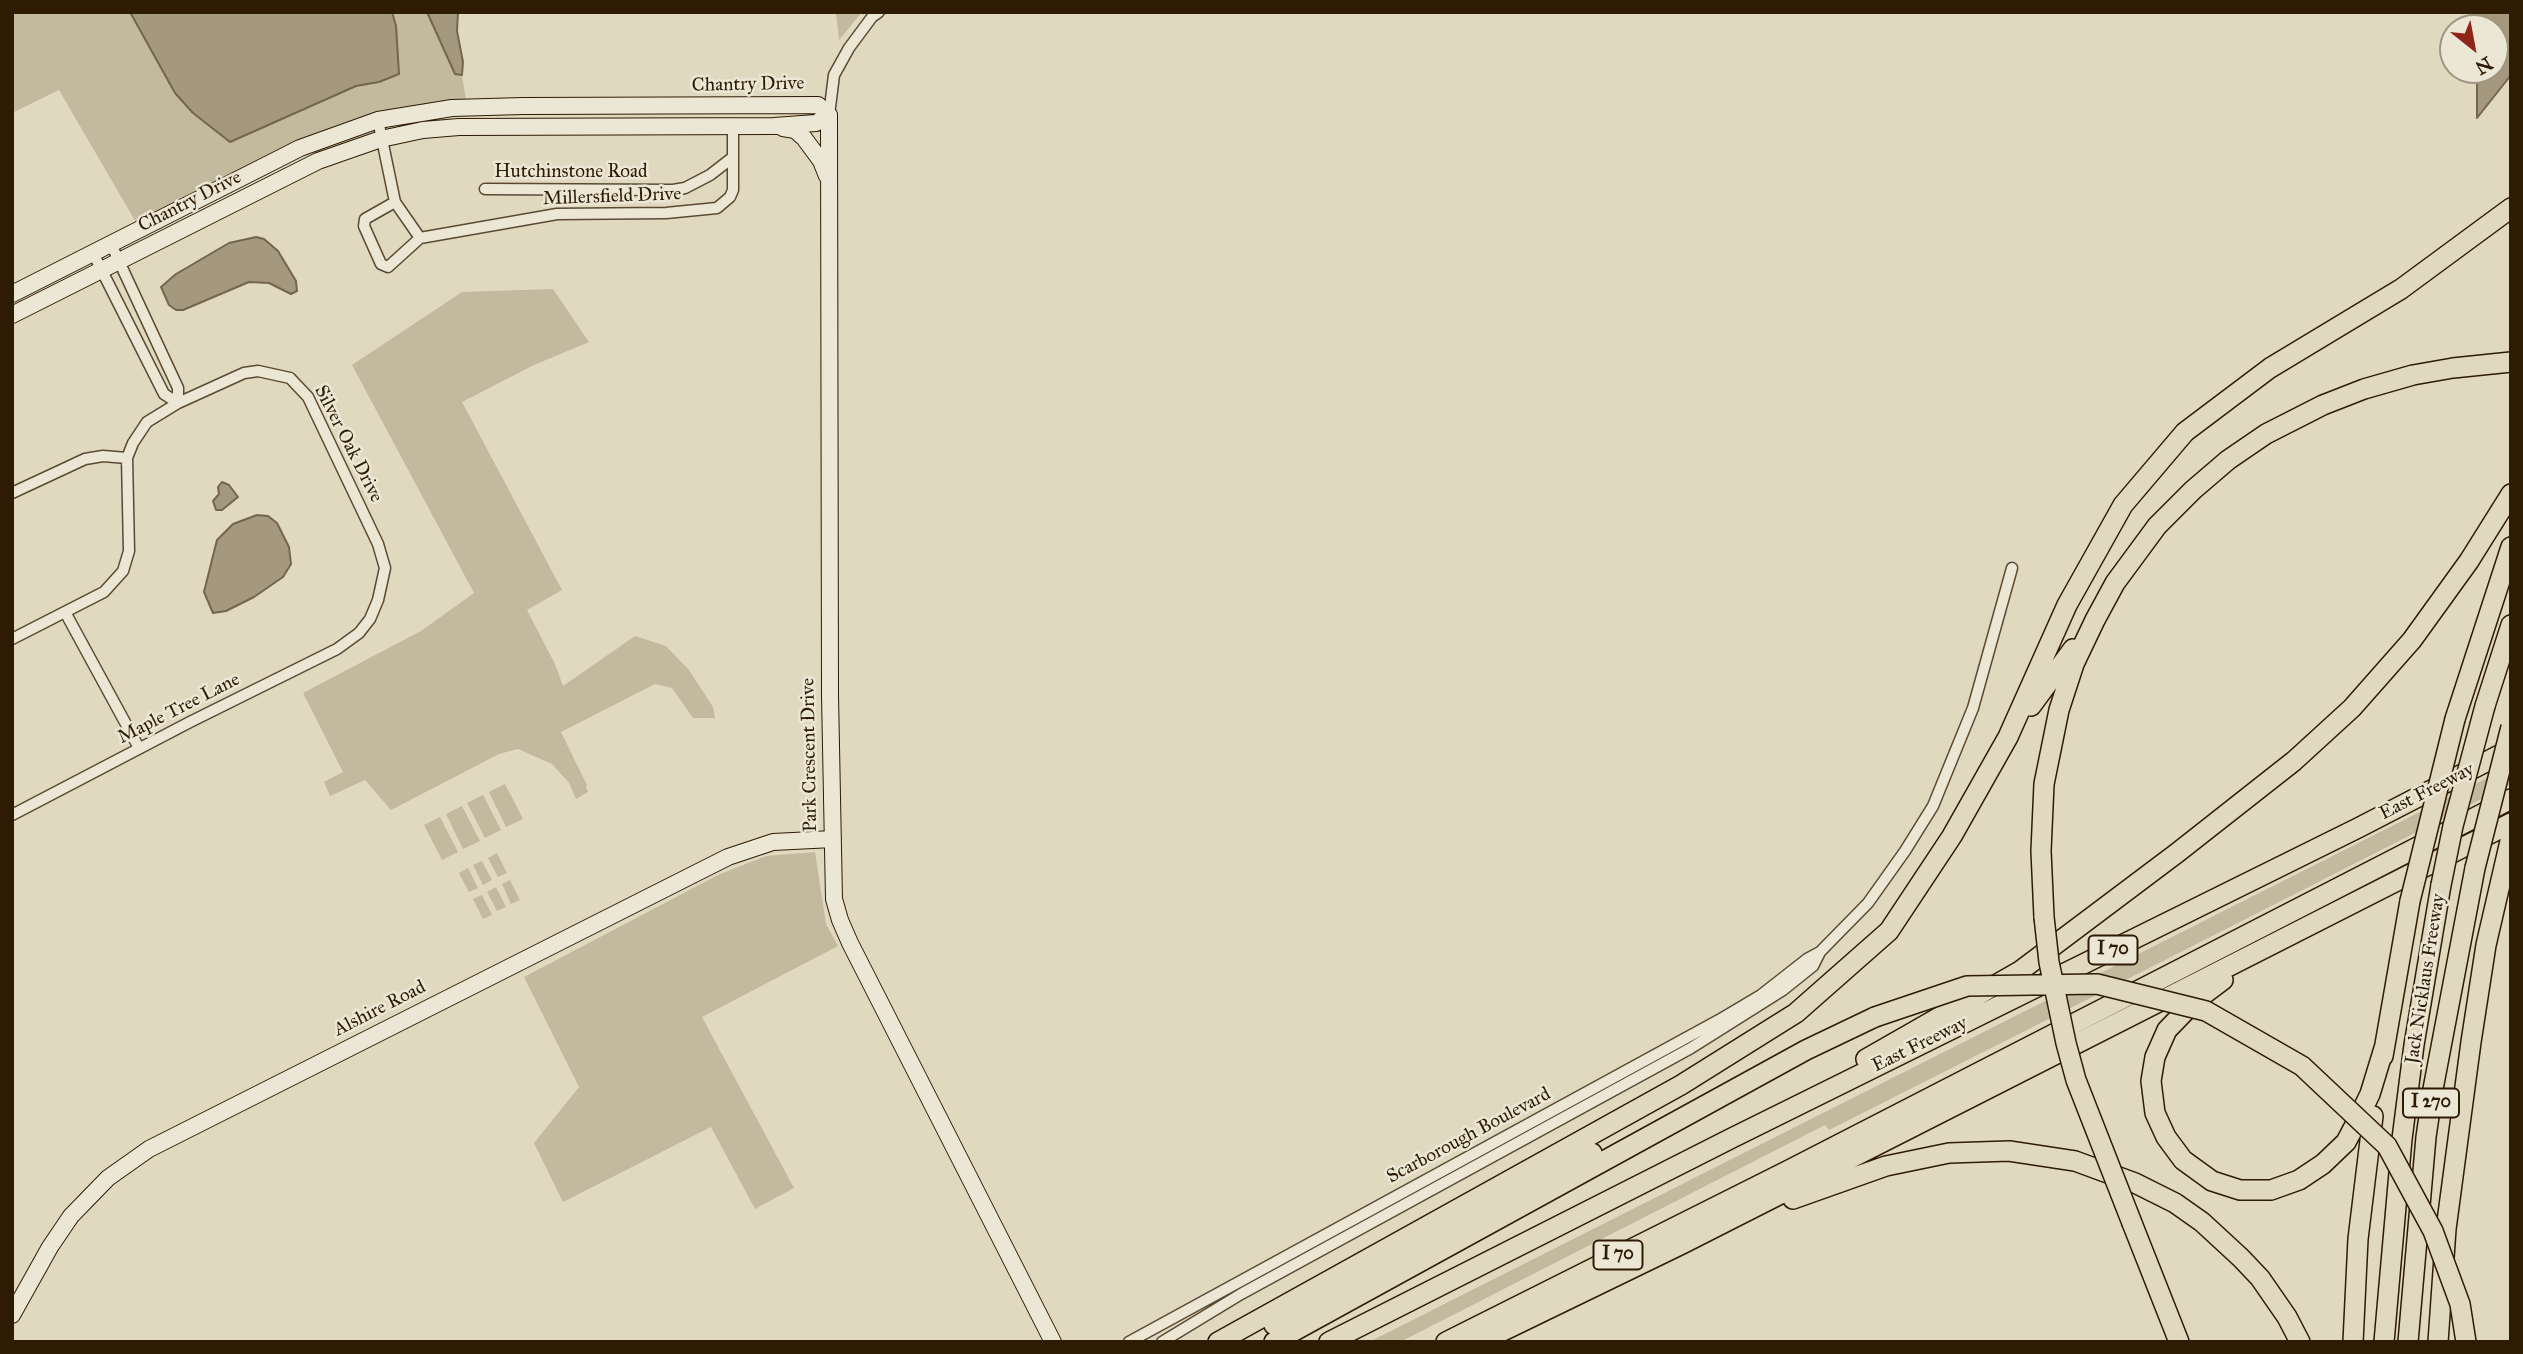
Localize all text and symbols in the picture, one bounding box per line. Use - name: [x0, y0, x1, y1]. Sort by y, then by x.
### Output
- north arrow: [2439, 14, 2509, 84]
- text: N: [2471, 52, 2497, 80]
- street label: Chantry Drive: [692, 73, 804, 97]
- street label: Hutchinstone Road: [494, 161, 648, 183]
- street label: Chantry Drive: [135, 166, 245, 238]
- street label: Millersfield Drive: [542, 183, 682, 211]
- street label: Silver Oak Drive: [309, 382, 387, 506]
- street label: Maple Tree Lane: [114, 668, 244, 750]
- street label: Park Crescent Drive: [797, 678, 823, 832]
- street label: East Freeway: [2376, 758, 2478, 826]
- street label: Jack Nicklaus Freeway: [2401, 892, 2451, 1066]
- road number: I 70: [2088, 936, 2138, 965]
- street label: Alshire Road: [330, 976, 430, 1042]
- street label: East Freeway: [1869, 1012, 1971, 1078]
- street label: Scarborough Boulevard: [1383, 1083, 1555, 1189]
- road number: I 270: [2403, 1088, 2459, 1118]
- road number: I 70: [1594, 1240, 1642, 1270]

